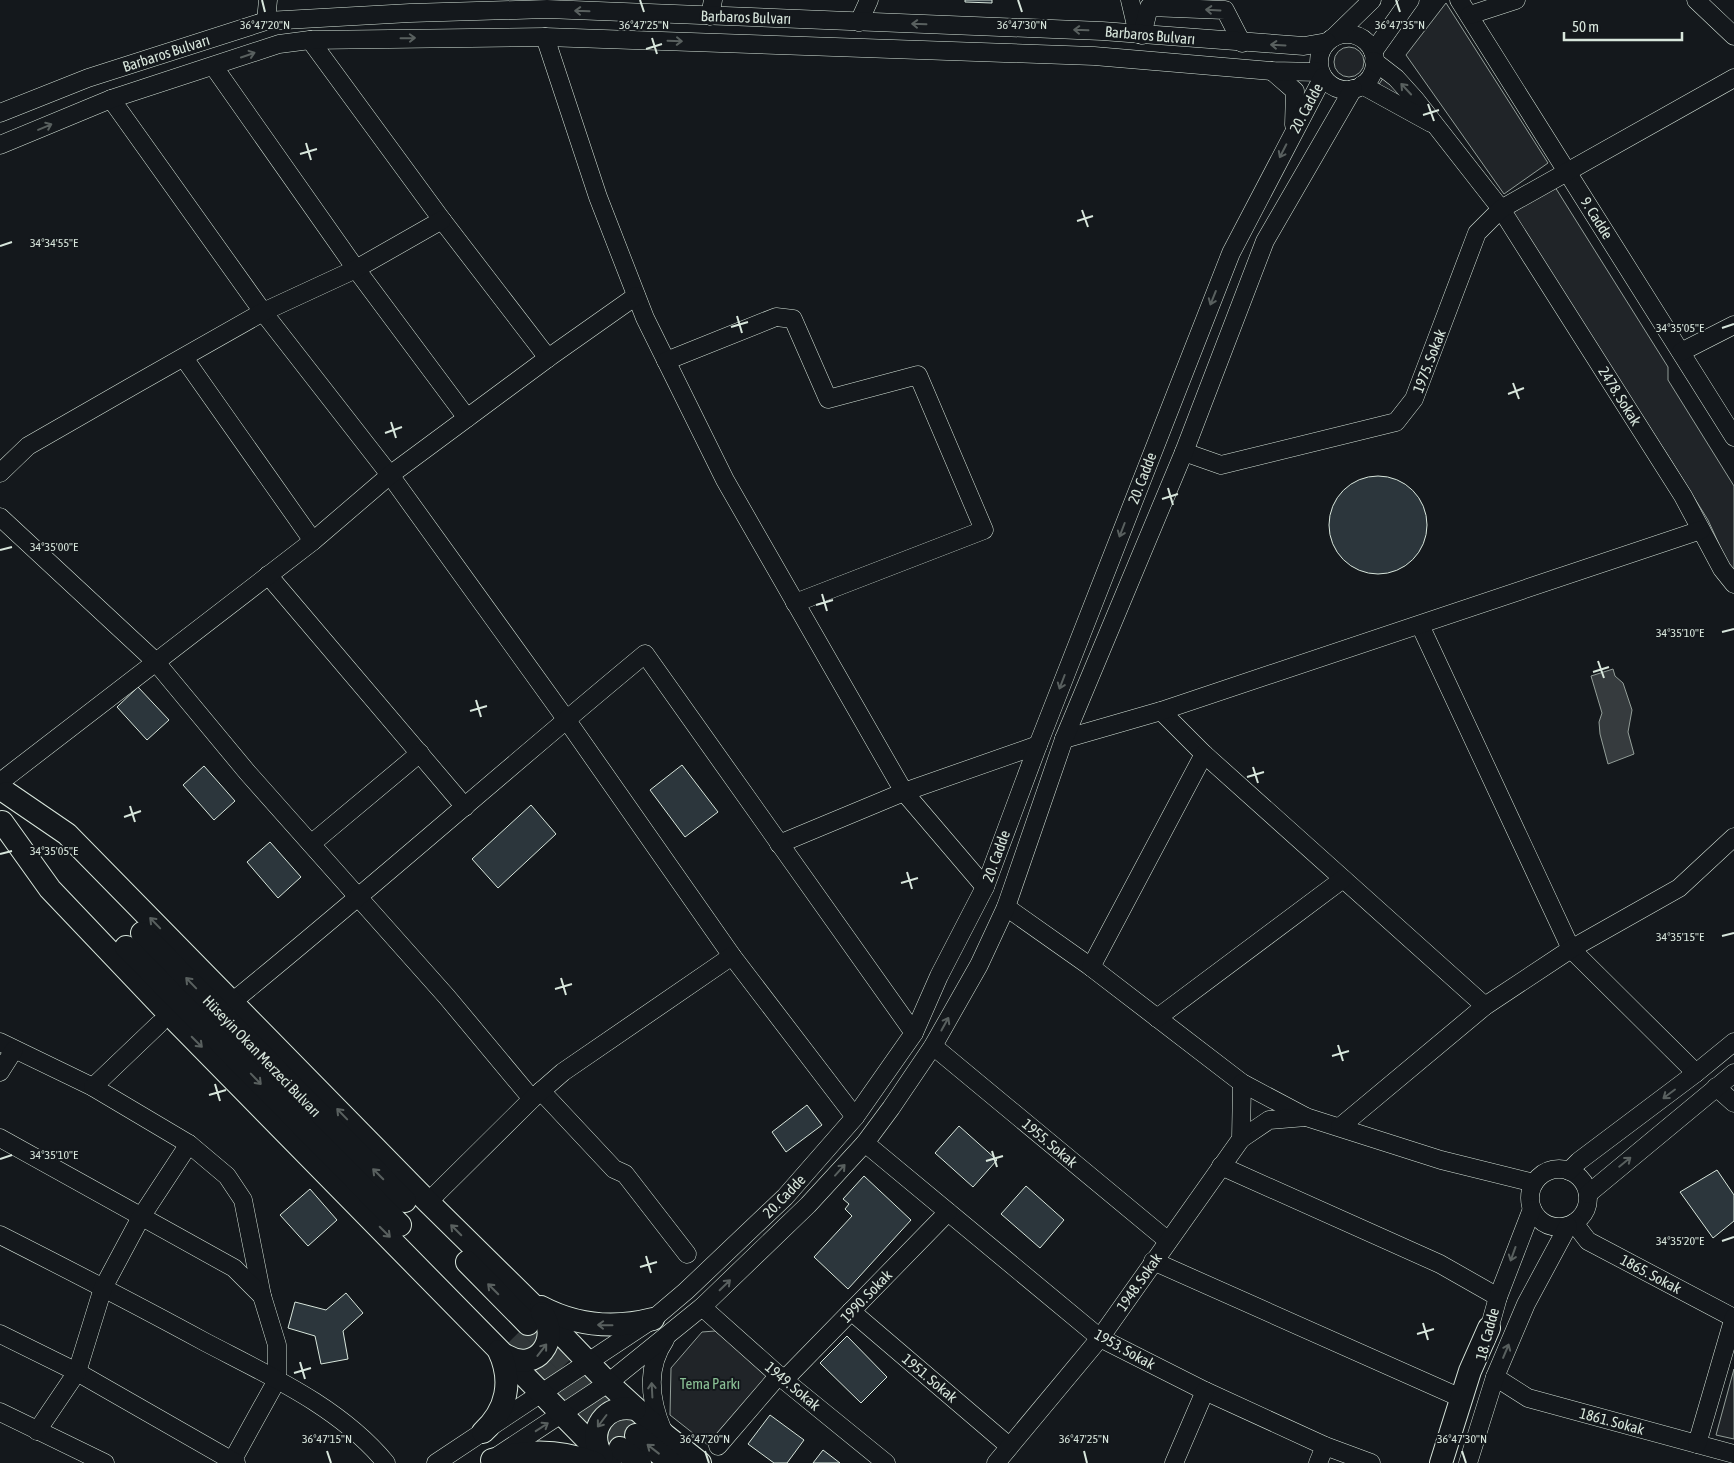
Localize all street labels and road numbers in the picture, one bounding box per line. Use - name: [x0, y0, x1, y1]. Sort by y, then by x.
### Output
- street label: Barbaros Bulvarı: [700, 7, 792, 27]
- street label: Barbaros Bulvarı: [1104, 23, 1196, 47]
- street label: Barbaros Bulvarı: [120, 31, 212, 75]
- street label: 20. Cadde: [1286, 80, 1326, 136]
- street label: 9. Cadde: [1577, 194, 1617, 242]
- street label: 1975. Sokak: [1409, 327, 1449, 395]
- street label: 2478. Sokak: [1595, 363, 1645, 429]
- street label: 20. Cadde: [1124, 450, 1160, 506]
- street label: 20. Cadde: [979, 828, 1013, 884]
- street label: Hüseyin Okan Merzeci Bulvarı: [200, 992, 324, 1120]
- street label: 1955. Sokak: [1019, 1115, 1081, 1171]
- street label: 20. Cadde: [759, 1171, 809, 1221]
- street label: 1948. Sokak: [1113, 1250, 1165, 1314]
- street label: 1865. Sokak: [1618, 1251, 1685, 1297]
- street label: 1990. Sokak: [837, 1266, 895, 1326]
- street label: 18. Cadde: [1472, 1306, 1502, 1362]
- street label: 1953. Sokak: [1092, 1325, 1159, 1373]
- street label: 1951. Sokak: [899, 1350, 961, 1406]
- street label: 1949. Sokak: [762, 1358, 824, 1414]
- street label: 1861. Sokak: [1578, 1404, 1647, 1438]

